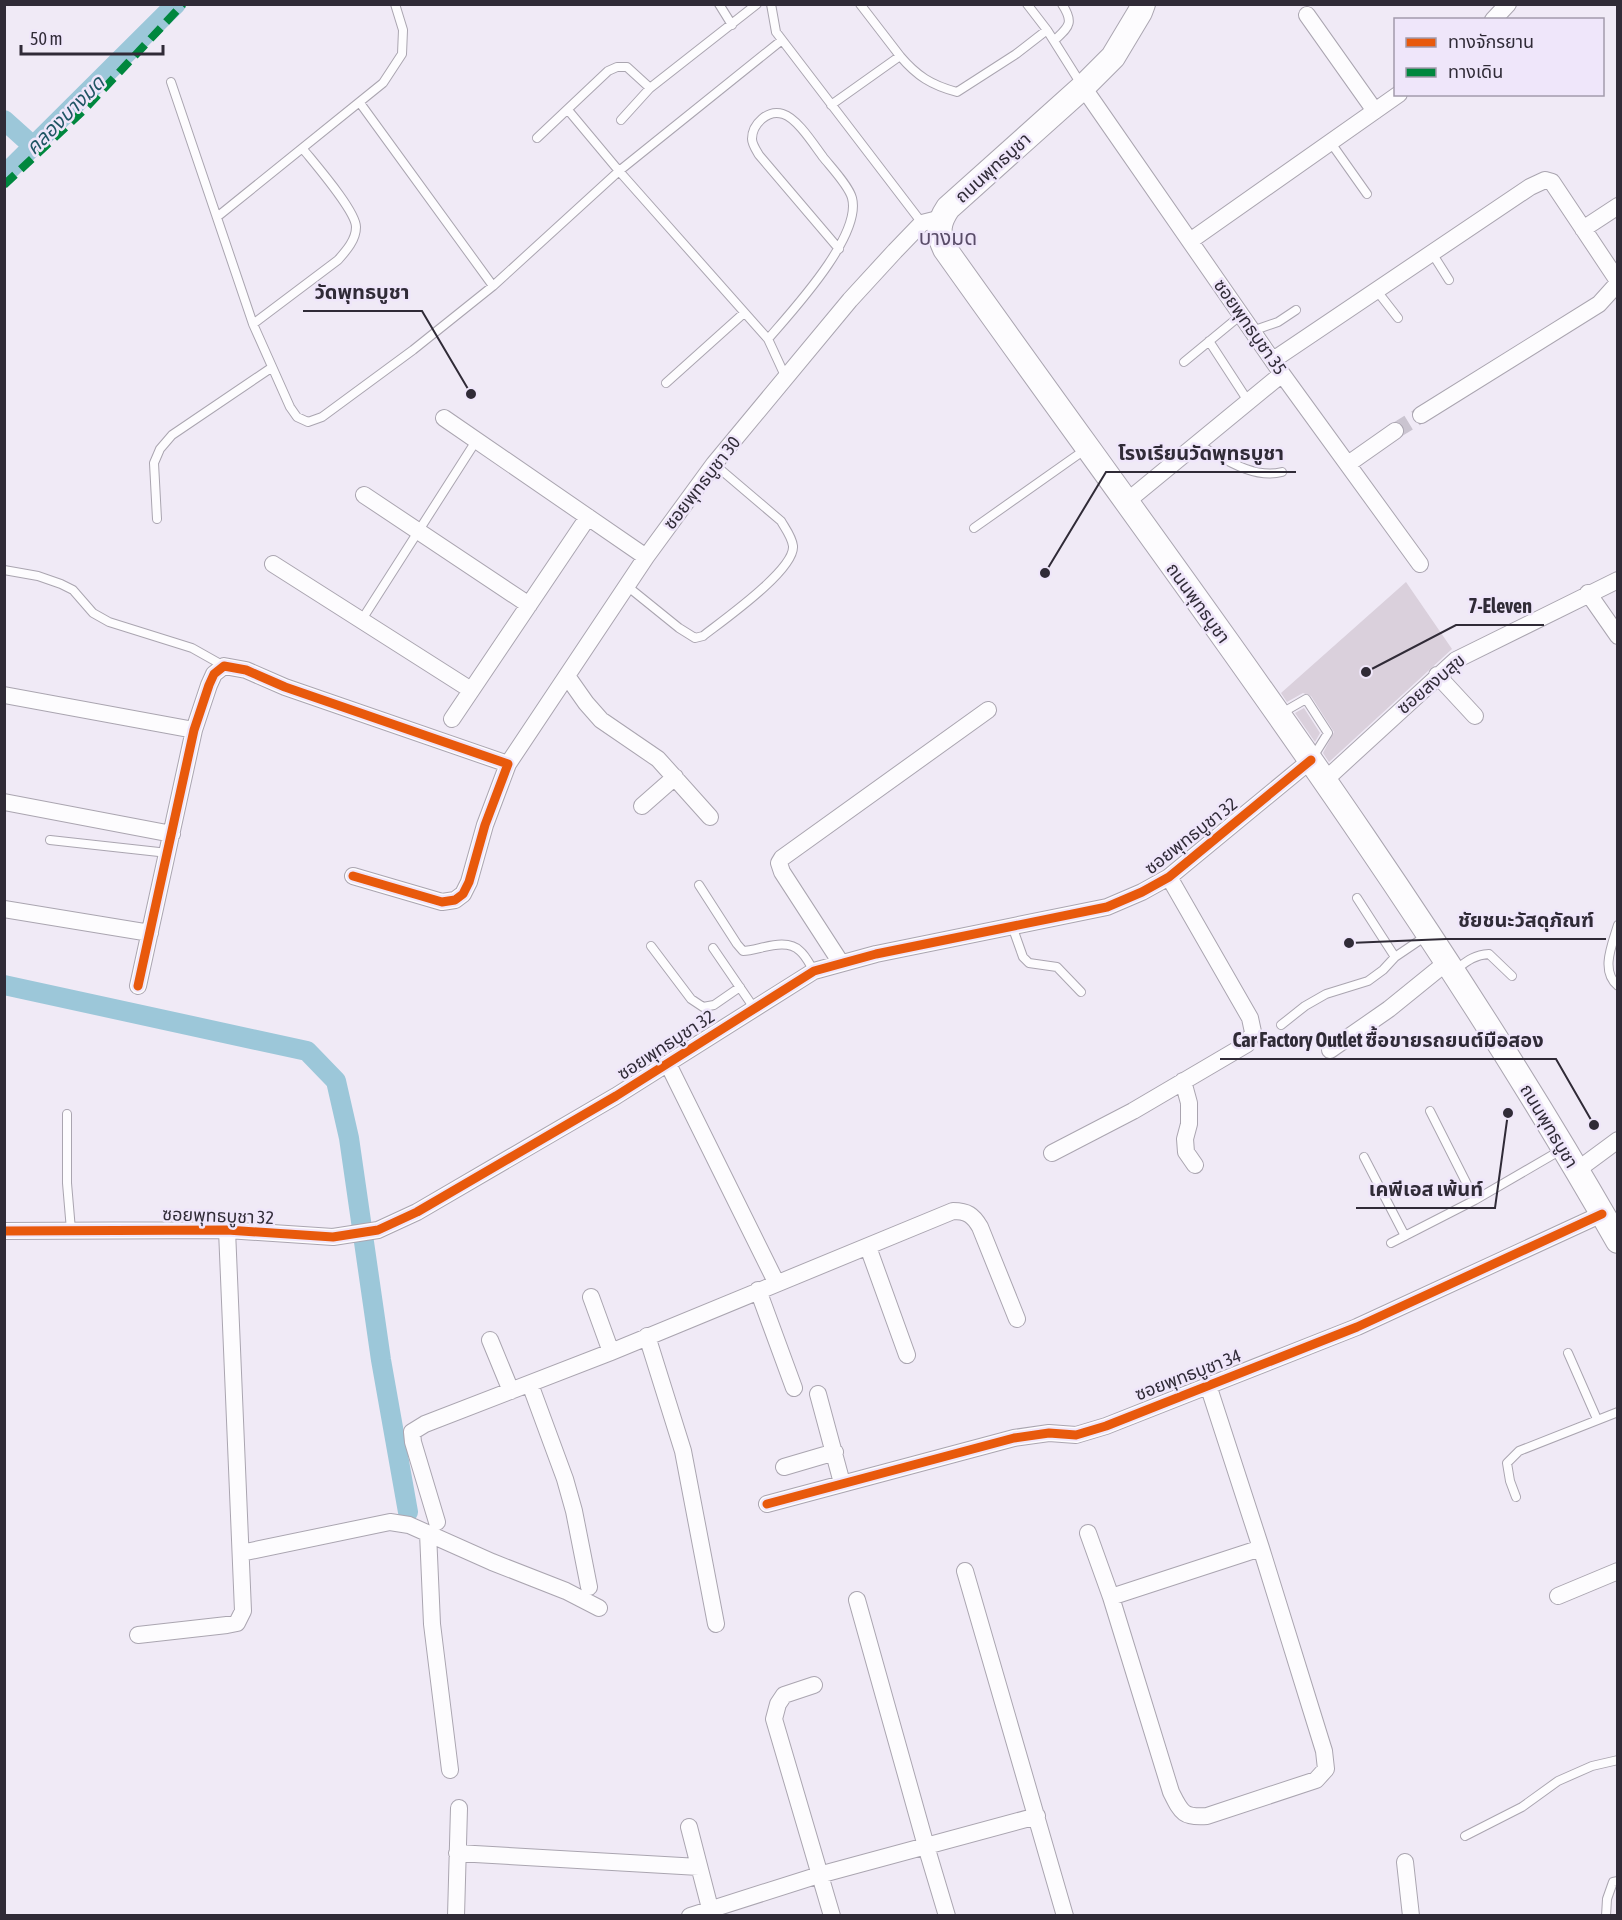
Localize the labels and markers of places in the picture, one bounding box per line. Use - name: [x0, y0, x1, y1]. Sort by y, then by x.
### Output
- callout: วัดพุทธบูชา: [303, 273, 422, 311]
- callout: โรงเรียนวัดพุทธบูชา: [1106, 434, 1296, 472]
- callout: 7-Eleven: [1456, 587, 1544, 625]
- callout: ชัยชนะวัสดุภัณฑ์: [1446, 901, 1606, 939]
- callout: Car Factory Outlet ซื้อขายรถยนต์มือสอง: [1220, 1021, 1556, 1059]
- callout: เคพีเอส เพ้นท์: [1356, 1170, 1495, 1208]

